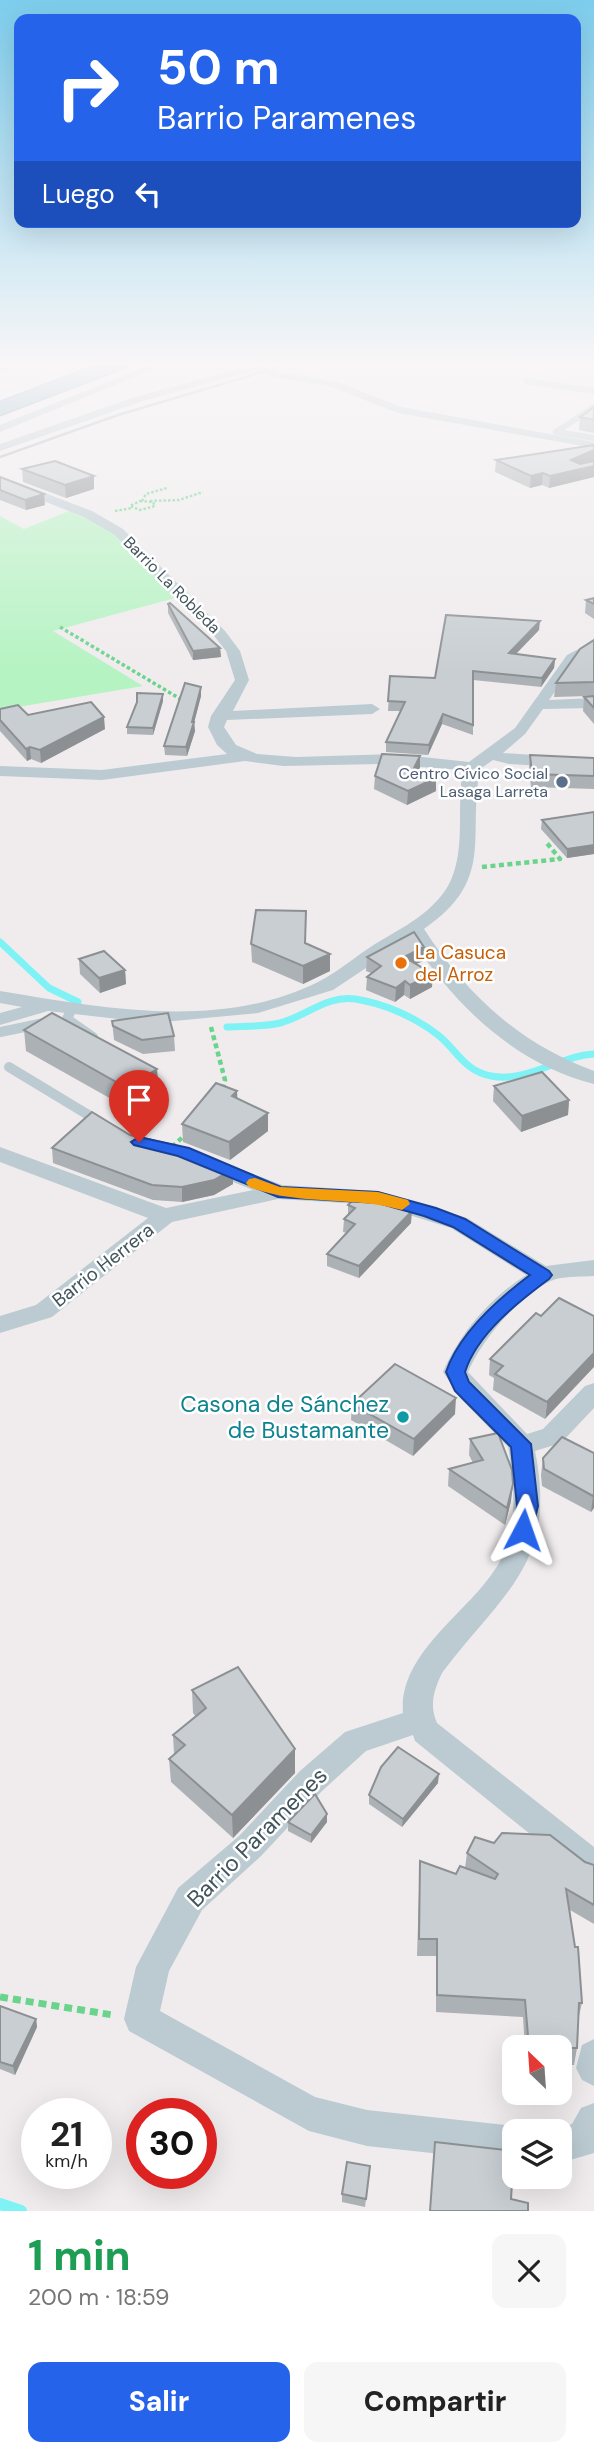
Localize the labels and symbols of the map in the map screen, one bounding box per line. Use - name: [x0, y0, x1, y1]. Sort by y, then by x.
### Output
- street label: Barrio La Robleda: [119, 532, 225, 638]
- place label: Centro Cívico Social Lasaga Larreta: [398, 763, 548, 802]
- marker: Centro Cívico Social Lasaga Larreta: [554, 774, 570, 790]
- place label: La Casuca del Arroz: [415, 940, 506, 987]
- marker: La Casuca del Arroz: [393, 955, 409, 971]
- pin: [109, 1070, 169, 1142]
- street label: Barrio Herrera: [47, 1217, 159, 1313]
- place label: Casona de Sánchez de Bustamante: [180, 1389, 389, 1445]
- marker: Casona de Sánchez de Bustamante: [395, 1409, 411, 1425]
- position arrow: [486, 1493, 560, 1567]
- street label: Barrio Paramenes: [180, 1760, 334, 1914]
- north arrow: [502, 2035, 572, 2105]
- speed limit sign: 30: [126, 2098, 217, 2189]

